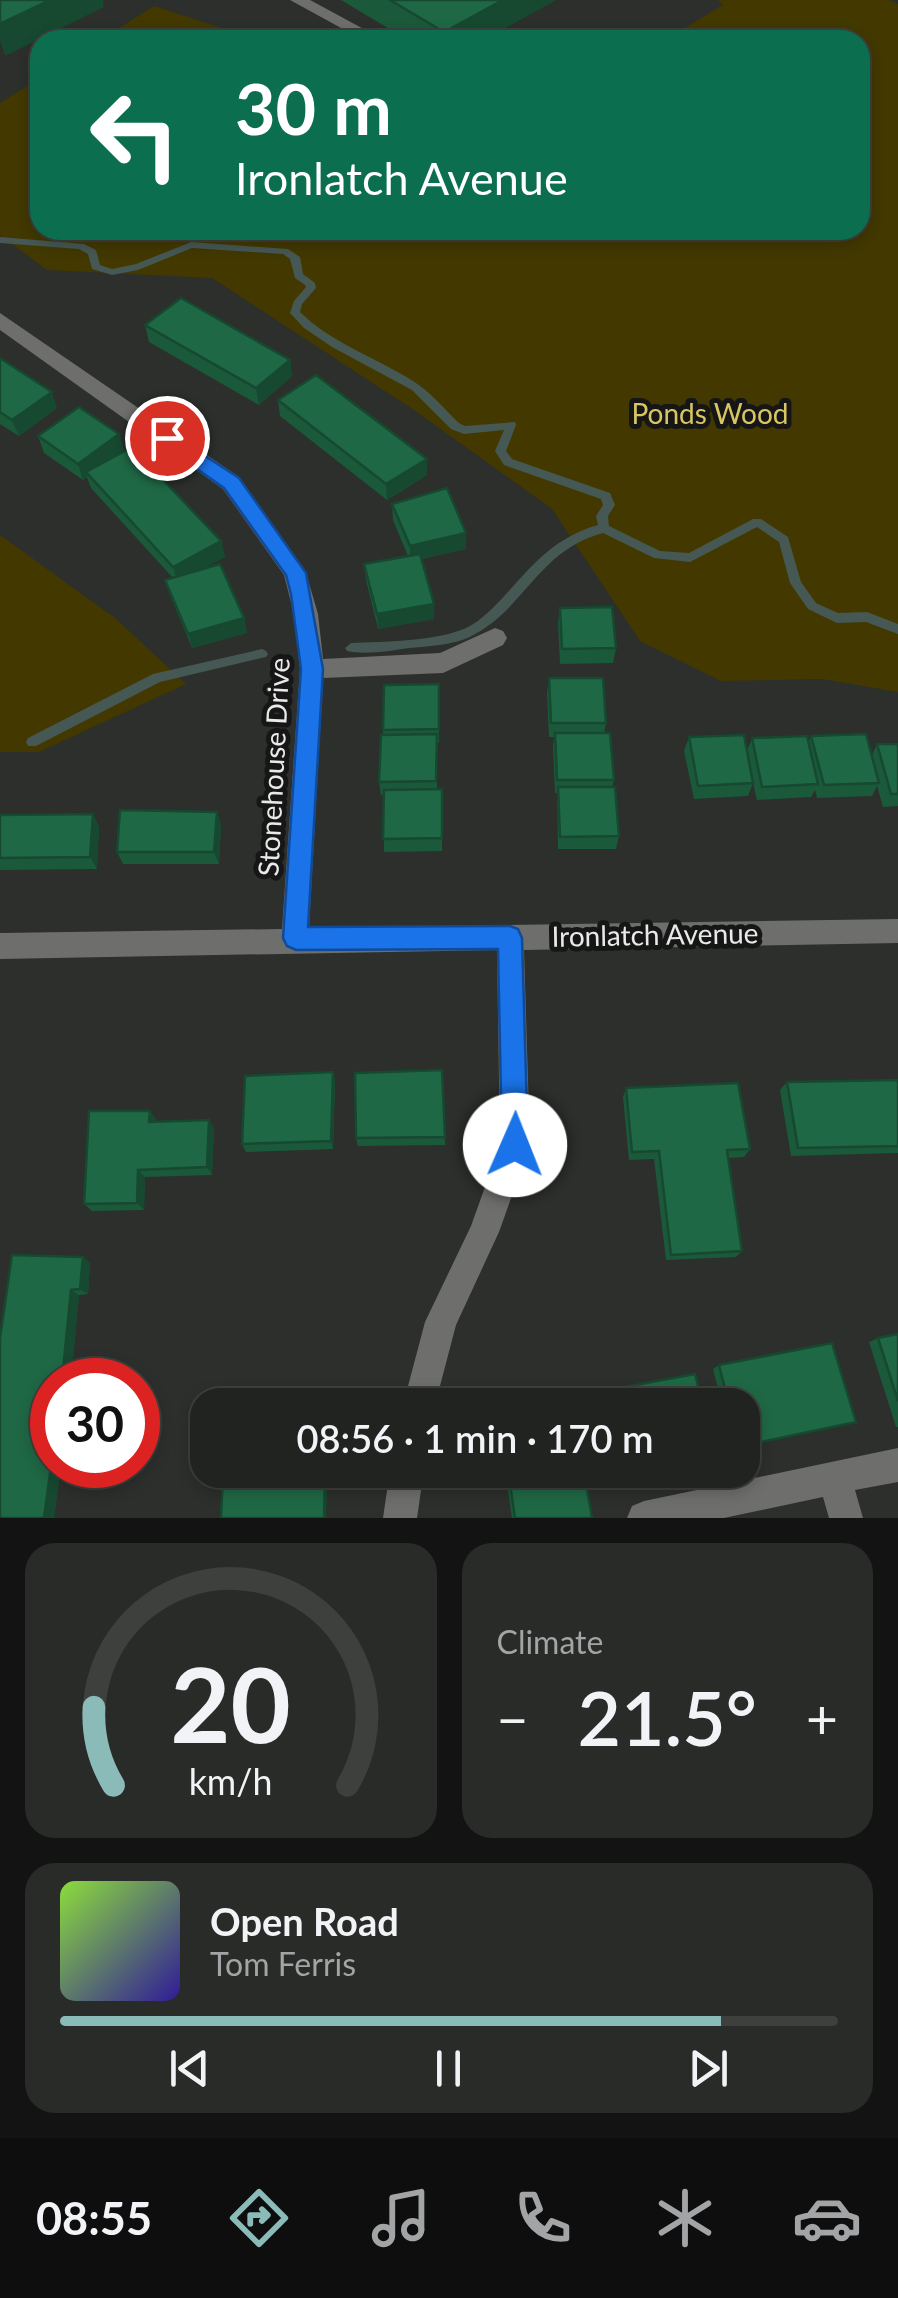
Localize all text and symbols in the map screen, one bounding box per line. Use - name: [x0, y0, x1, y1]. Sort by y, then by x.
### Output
- text: 30 m: [235, 66, 392, 150]
- icon: left: [70, 70, 200, 200]
- text: Ironlatch Avenue: [235, 151, 568, 205]
- pin: [125, 396, 210, 481]
- park label: Ponds Wood: [631, 396, 789, 430]
- icon: arrive: [140, 411, 195, 466]
- street label: Stonehouse Drive: [250, 657, 296, 877]
- street label: Ironlatch Avenue: [551, 915, 759, 953]
- position arrow: [463, 1093, 567, 1197]
- speed limit sign: 30: [30, 1358, 160, 1488]
- text: 08:56 · 1 min · 170 m: [297, 1415, 653, 1461]
- text: Climate: [497, 1622, 603, 1661]
- text: 20: [170, 1640, 291, 1765]
- text: 21.5°: [578, 1672, 757, 1762]
- text: −: [497, 1685, 528, 1751]
- text: +: [806, 1685, 838, 1751]
- text: km/h: [189, 1760, 273, 1803]
- text: Open Road: [210, 1898, 399, 1944]
- text: Tom Ferris: [210, 1944, 356, 1983]
- icon: previous: [162, 2041, 217, 2096]
- icon: pause: [421, 2041, 476, 2096]
- icon: next: [681, 2041, 736, 2096]
- icon: directions: [224, 2183, 294, 2253]
- icon: music: [366, 2183, 436, 2253]
- icon: phone: [508, 2183, 578, 2253]
- icon: climate: [650, 2183, 720, 2253]
- icon: car: [792, 2183, 862, 2253]
- text: 08:55: [36, 2191, 152, 2245]

